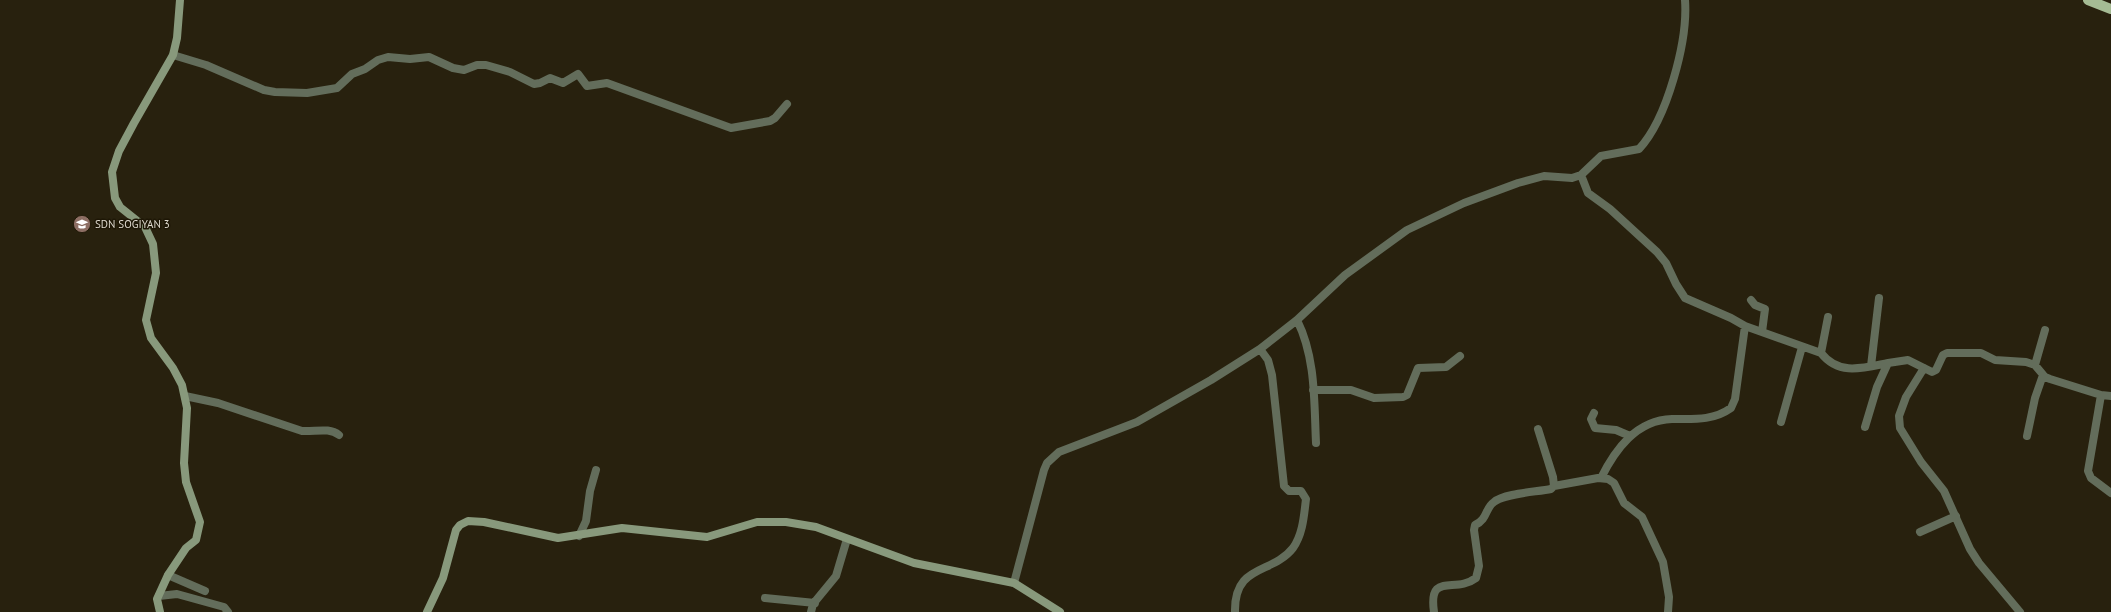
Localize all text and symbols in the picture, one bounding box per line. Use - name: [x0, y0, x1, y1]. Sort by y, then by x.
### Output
- school or university icon: SDN SOGIYAN 3: [72, 214, 92, 234]
- place label: SDN SOGIYAN 3: [95, 217, 170, 231]

